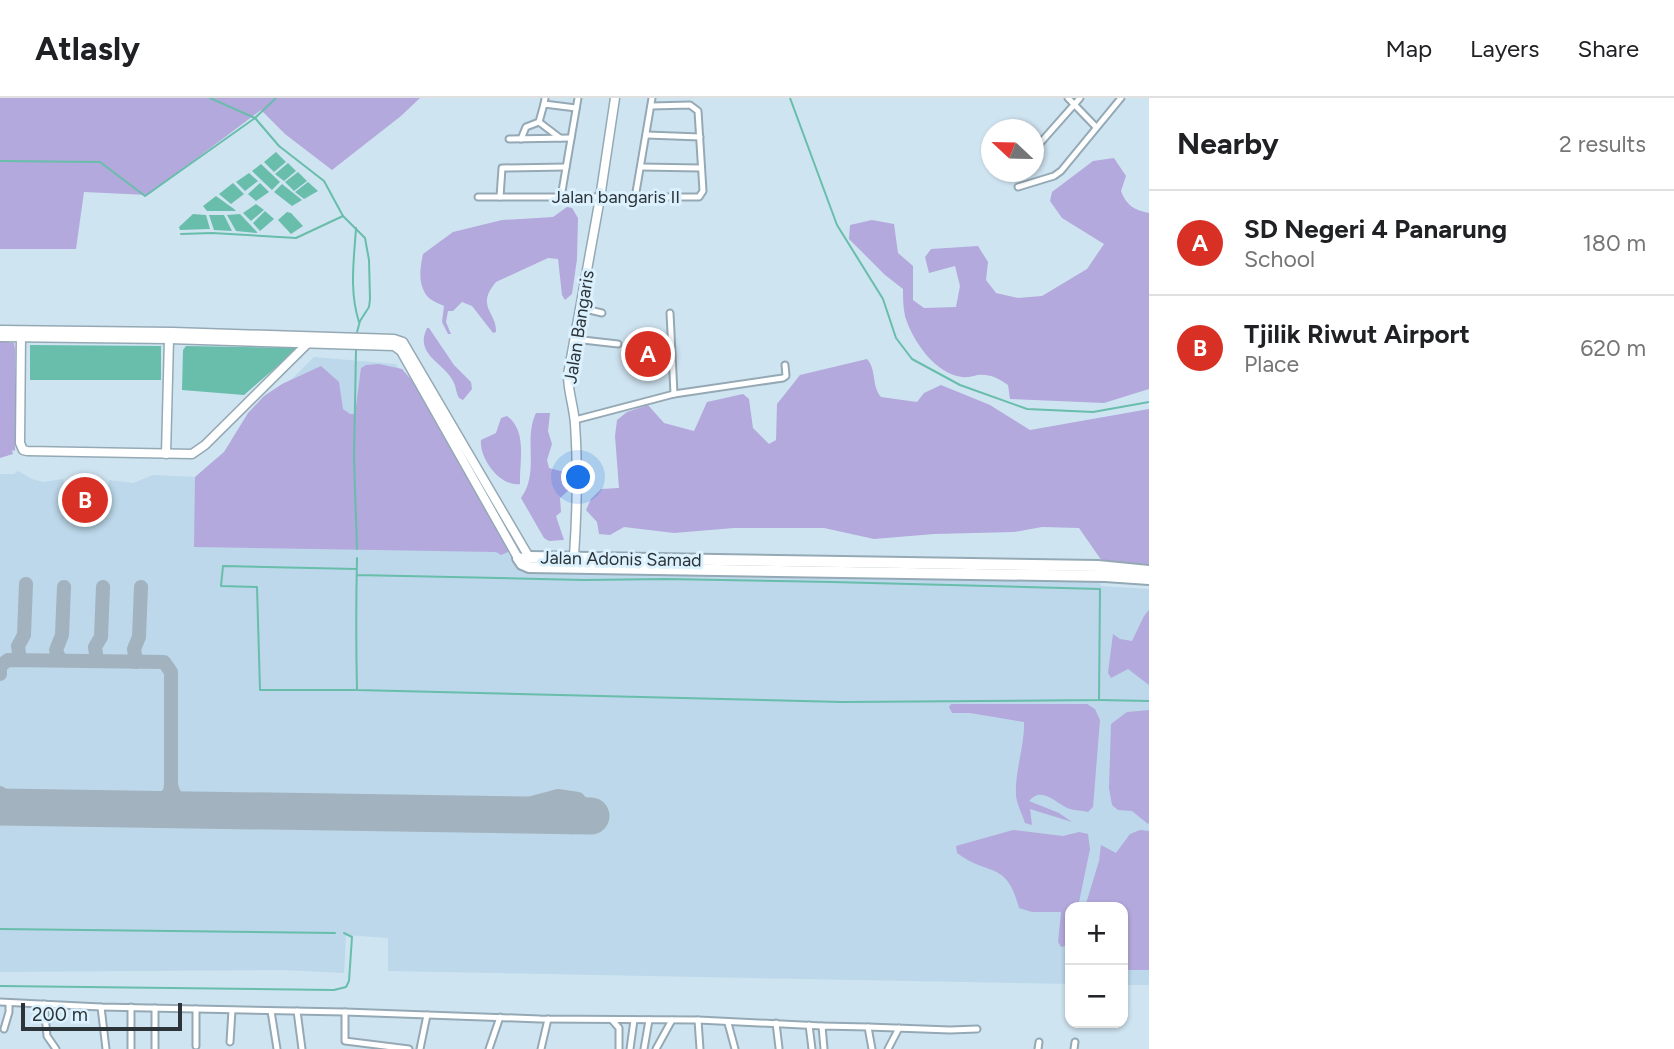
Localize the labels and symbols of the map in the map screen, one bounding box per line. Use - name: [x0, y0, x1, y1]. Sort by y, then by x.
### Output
- north arrow: [981, 119, 1044, 182]
- street label: Jalan bangaris II: [552, 186, 680, 208]
- street label: Jalan Bangaris: [559, 269, 599, 385]
- pin: A: [625, 328, 671, 380]
- your location: [561, 460, 595, 494]
- pin: B: [62, 474, 108, 526]
- street label: Jalan Adonis Samad: [540, 547, 702, 571]
- scale bar: [21, 1000, 182, 1032]

